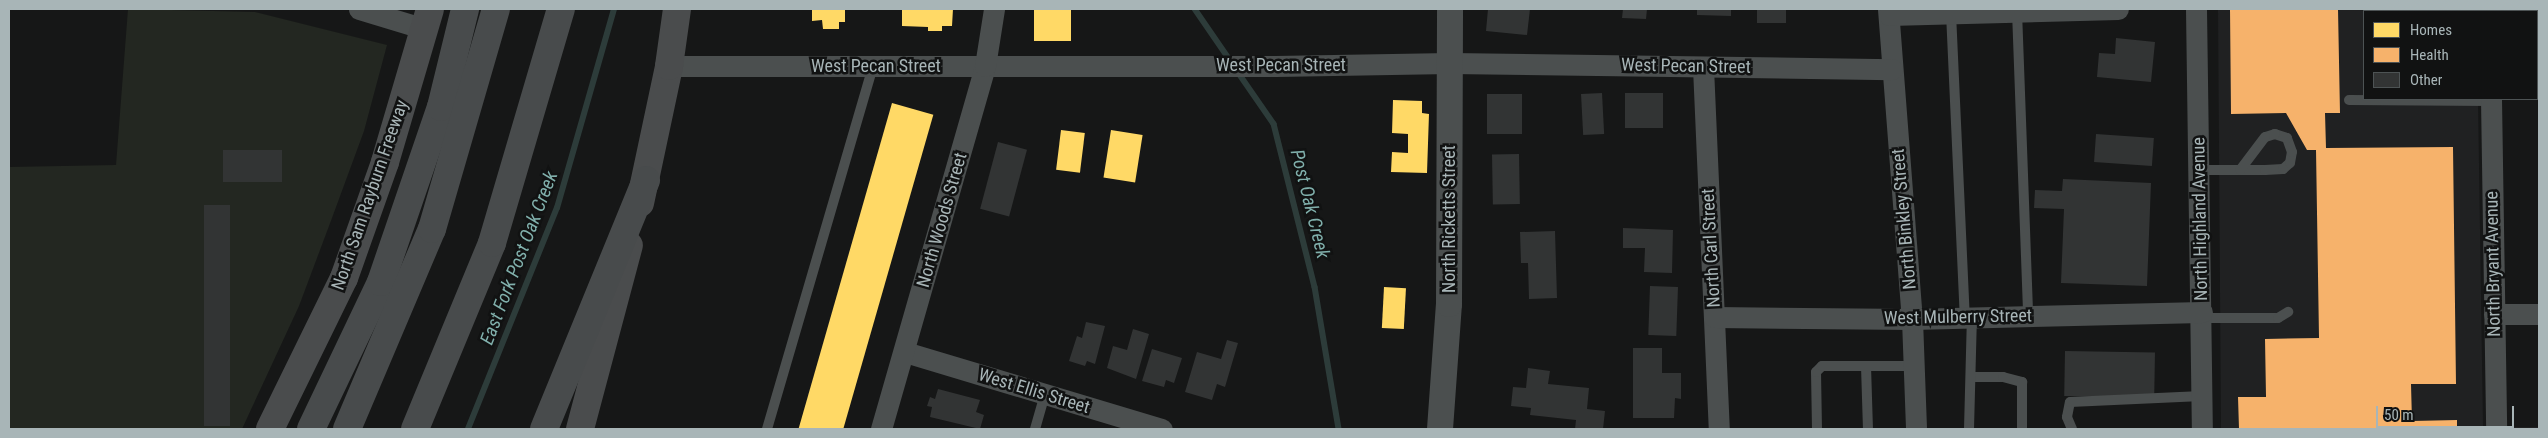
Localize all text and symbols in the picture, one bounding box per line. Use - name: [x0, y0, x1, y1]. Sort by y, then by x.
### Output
- legend: [2363, 10, 2538, 100]
- text: Homes: [2410, 21, 2452, 39]
- text: Health: [2410, 46, 2449, 64]
- street label: West Pecan Street: [1216, 54, 1346, 76]
- street label: West Pecan Street: [1621, 54, 1751, 78]
- street label: West Pecan Street: [811, 55, 941, 77]
- text: Other: [2410, 71, 2442, 89]
- street label: North Sam Rayburn Freeway: [327, 97, 413, 293]
- street label: North Highland Avenue: [2188, 137, 2212, 301]
- street label: North Ricketts Street: [1438, 145, 1460, 293]
- water label: Post Oak Creek: [1285, 147, 1335, 261]
- street label: North Binkley Street: [1887, 148, 1921, 290]
- street label: North Woods Street: [912, 150, 972, 290]
- water label: East Fork Post Oak Creek: [475, 168, 563, 348]
- street label: North Carl Street: [1697, 188, 1725, 308]
- street label: North Bryant Avenue: [2481, 191, 2505, 337]
- street label: West Mulberry Street: [1884, 305, 2032, 329]
- street label: West Ellis Street: [976, 364, 1092, 418]
- scale bar: [2378, 396, 2516, 428]
- text: 50 m: [2384, 406, 2414, 424]

